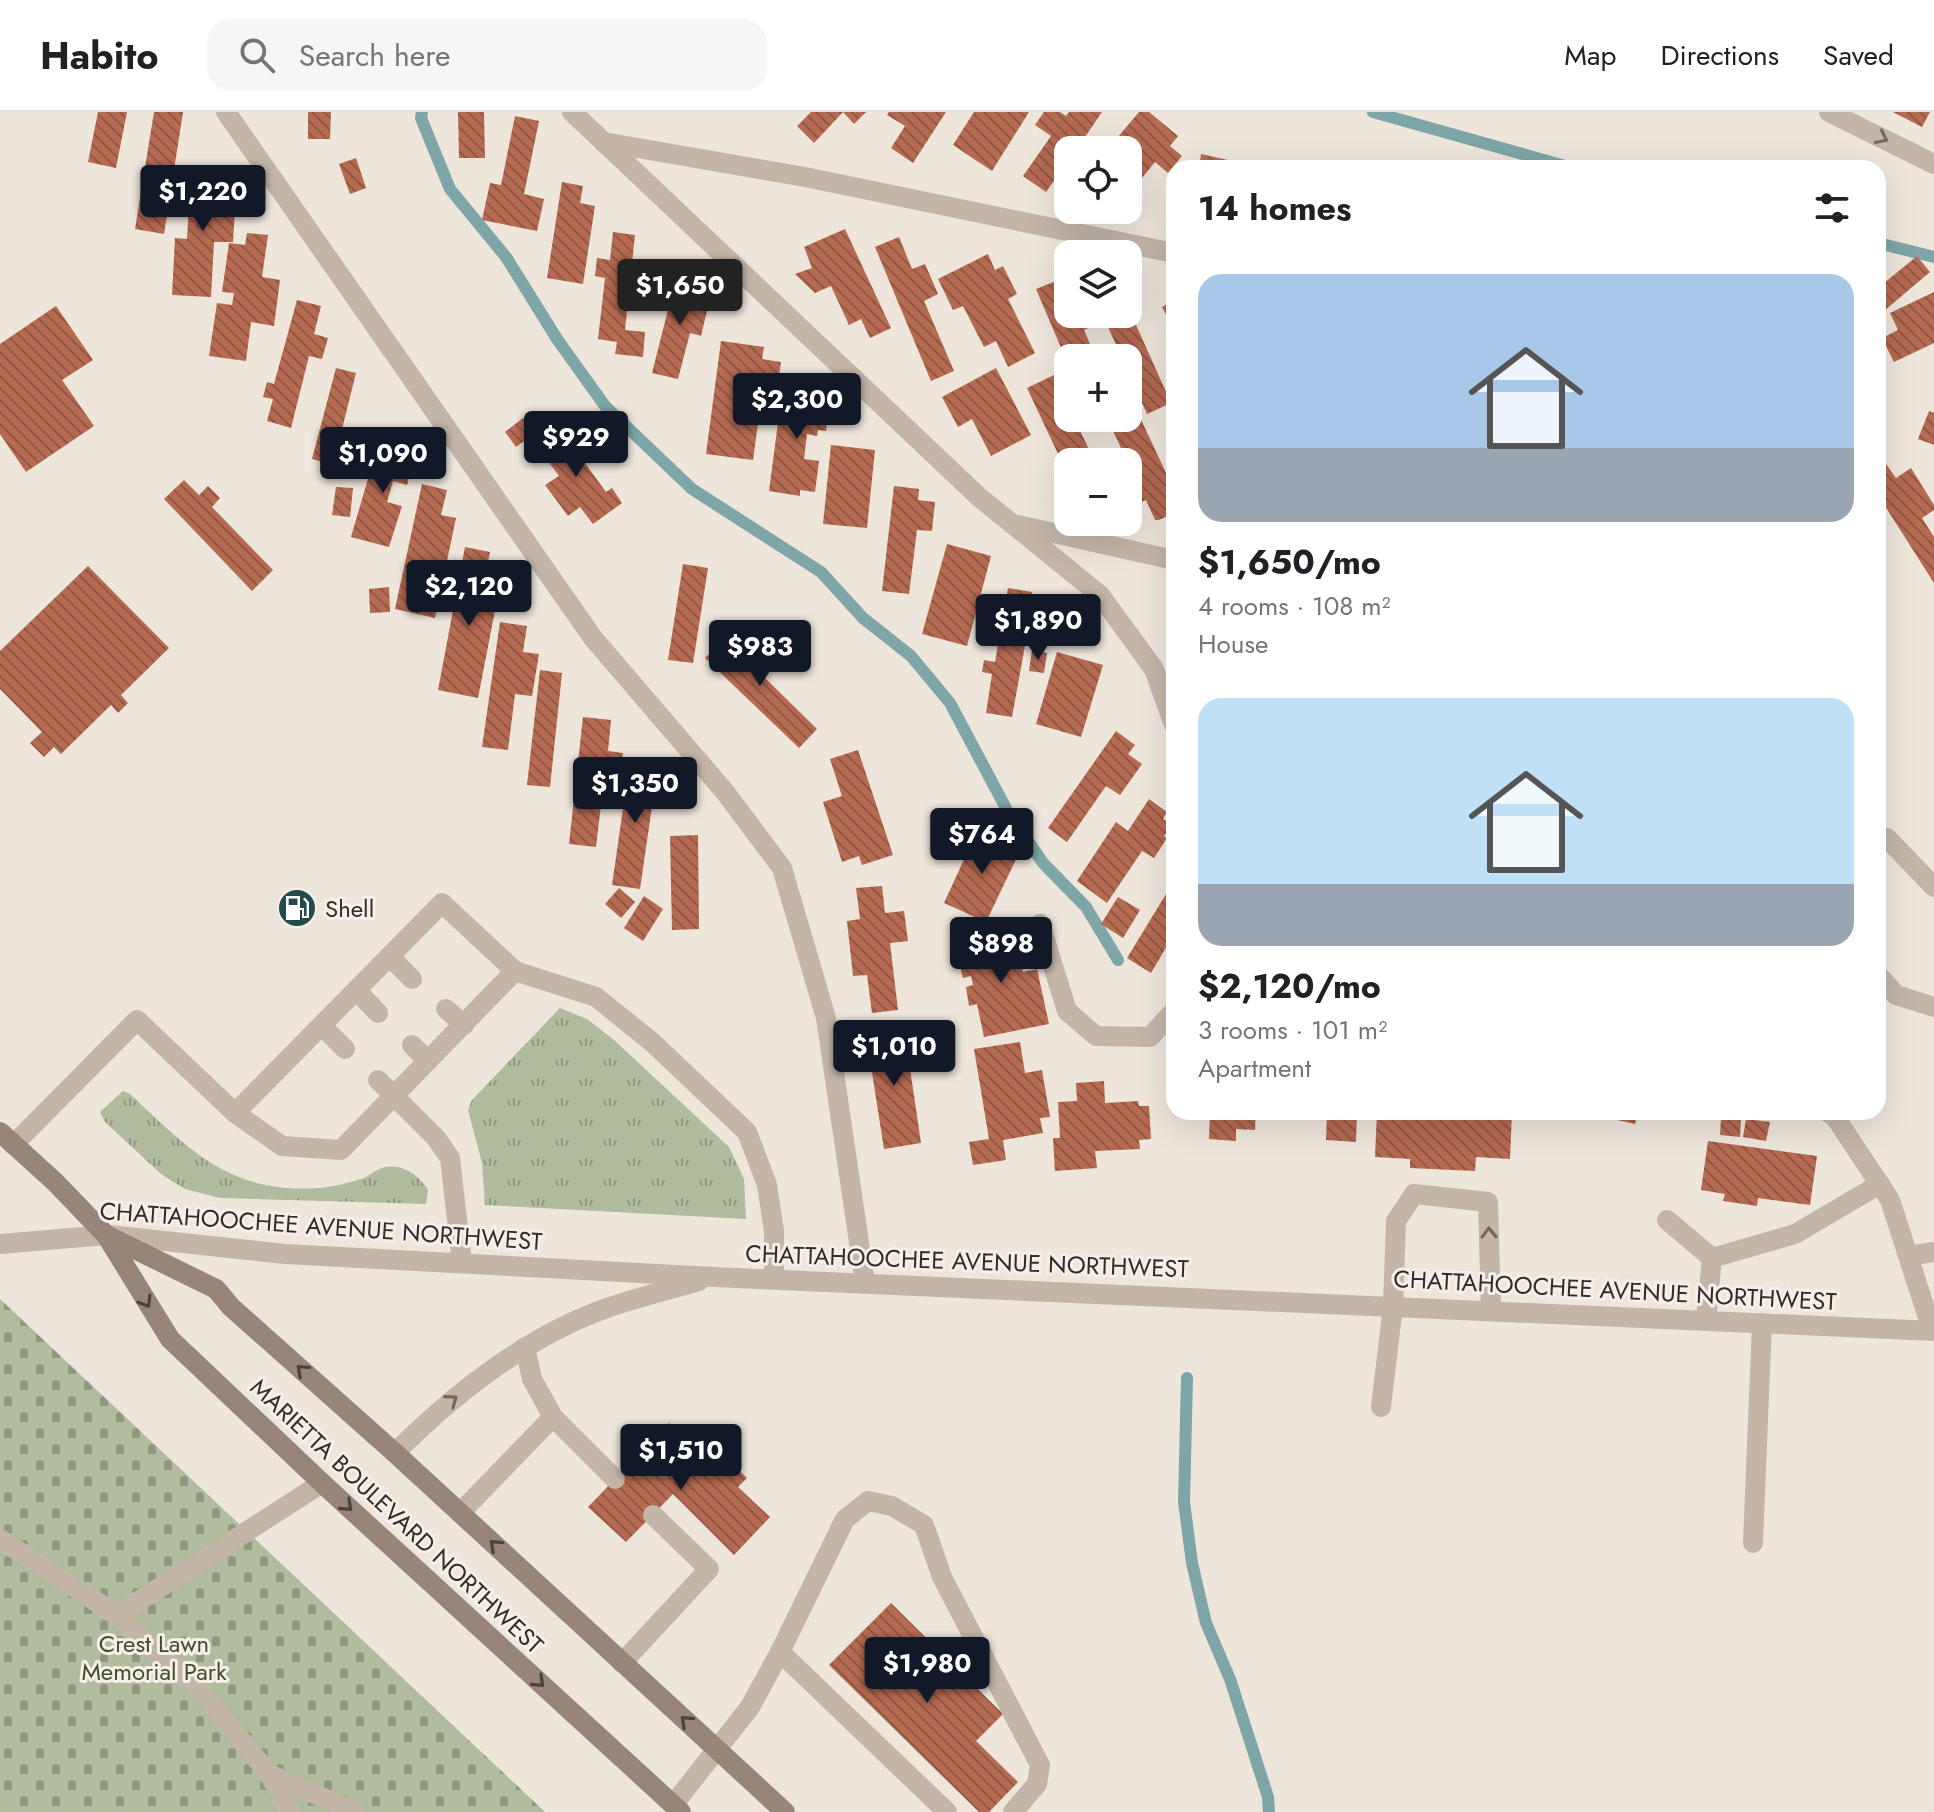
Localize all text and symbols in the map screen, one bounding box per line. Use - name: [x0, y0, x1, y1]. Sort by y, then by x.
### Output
- search box: [207, 19, 767, 91]
- text: Habito: [40, 28, 159, 83]
- icon: search: [235, 33, 279, 77]
- text: Search here: [299, 34, 451, 77]
- text: Map: [1564, 35, 1616, 76]
- text: Directions: [1660, 35, 1779, 76]
- text: Saved: [1823, 35, 1894, 76]
- one-way arrow: [1873, 128, 1888, 144]
- map controls: [1054, 136, 1142, 536]
- button: locate: [1054, 136, 1142, 224]
- pin: $1,220: [138, 165, 268, 233]
- text: $1,220: [158, 172, 248, 210]
- text: 14 homes: [1198, 184, 1352, 233]
- icon: filters: [1810, 186, 1854, 230]
- button: layers: [1054, 240, 1142, 328]
- pin: $1,650: [615, 259, 745, 327]
- text: $1,650: [635, 266, 725, 304]
- icon: home: [1454, 326, 1598, 470]
- button: +: [1054, 344, 1142, 432]
- pin: $2,300: [732, 373, 862, 441]
- text: $2,300: [751, 380, 843, 418]
- pin: $929: [529, 411, 623, 479]
- text: $929: [542, 418, 610, 456]
- pin: $1,090: [318, 427, 448, 495]
- text: $1,090: [338, 434, 428, 472]
- button: −: [1054, 448, 1142, 536]
- text: $1,650/mo: [1198, 538, 1381, 587]
- pin: $2,120: [404, 560, 534, 628]
- text: $2,120: [424, 567, 514, 605]
- text: 4 rooms · 108 m²: [1198, 587, 1391, 625]
- pin: $1,890: [973, 594, 1103, 662]
- text: $1,890: [994, 601, 1082, 639]
- pin: $983: [713, 620, 807, 688]
- text: House: [1198, 625, 1268, 663]
- text: $983: [727, 627, 793, 665]
- icon: home: [1454, 750, 1598, 894]
- pin: $1,350: [570, 757, 700, 825]
- text: $1,350: [591, 764, 679, 802]
- pin: $764: [935, 808, 1029, 876]
- text: $764: [948, 815, 1016, 853]
- fuel station icon: Shell: [276, 887, 318, 929]
- place label: Shell: [325, 891, 374, 926]
- pin: $898: [954, 917, 1048, 985]
- text: $898: [968, 924, 1034, 962]
- text: $2,120/mo: [1198, 962, 1381, 1011]
- text: 3 rooms · 101 m²: [1198, 1011, 1387, 1049]
- pin: $1,010: [829, 1020, 959, 1088]
- text: $1,010: [851, 1027, 937, 1065]
- text: Apartment: [1198, 1049, 1311, 1087]
- street label: CHATTAHOOCHEE AVENUE NORTHWEST: [99, 1193, 543, 1259]
- one-way arrow: [1480, 1226, 1498, 1239]
- street label: CHATTAHOOCHEE AVENUE NORTHWEST: [745, 1236, 1189, 1286]
- street label: CHATTAHOOCHEE AVENUE NORTHWEST: [1393, 1261, 1837, 1319]
- one-way arrow: [137, 1293, 152, 1308]
- one-way arrow: [297, 1366, 312, 1380]
- street label: MARIETTA BOULEVARD NORTHWEST: [243, 1370, 551, 1662]
- one-way arrow: [443, 1395, 458, 1410]
- pin: $1,510: [616, 1424, 746, 1492]
- text: $1,510: [638, 1431, 724, 1469]
- one-way arrow: [338, 1497, 353, 1511]
- one-way arrow: [489, 1541, 504, 1555]
- park label: Crest Lawn Memorial Park: [81, 1626, 227, 1689]
- pin: $1,980: [862, 1637, 992, 1705]
- text: $1,980: [883, 1644, 971, 1682]
- one-way arrow: [530, 1672, 544, 1687]
- one-way arrow: [681, 1716, 695, 1731]

